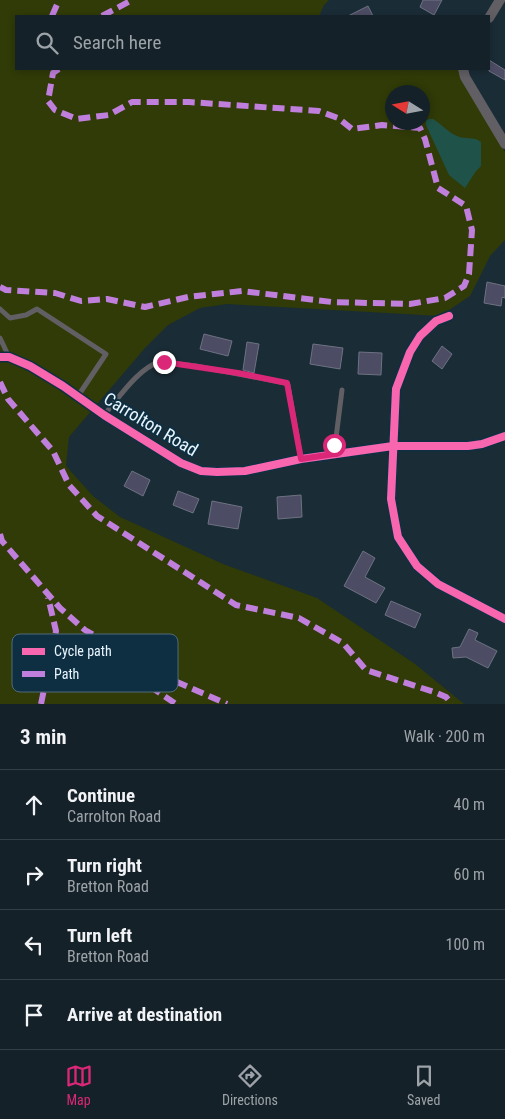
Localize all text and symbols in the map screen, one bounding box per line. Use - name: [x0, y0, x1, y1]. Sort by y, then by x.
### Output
- search box: [15, 15, 490, 70]
- icon: search: [33, 29, 61, 57]
- text: Search here: [73, 31, 161, 54]
- north arrow: [385, 85, 430, 130]
- route end: [153, 351, 176, 374]
- street label: Carrolton Road: [100, 388, 202, 460]
- route start: [323, 434, 346, 457]
- legend: [12, 634, 178, 692]
- text: Cycle path: [54, 643, 112, 659]
- text: Path: [54, 666, 79, 682]
- text: 3 min: [20, 725, 67, 749]
- text: Walk · 200 m: [404, 727, 485, 746]
- text: Continue: [67, 784, 135, 807]
- icon: ahead: [20, 791, 48, 819]
- text: 40 m: [453, 795, 485, 814]
- text: Carrolton Road: [67, 807, 161, 826]
- text: Turn right: [67, 854, 142, 877]
- icon: right: [20, 861, 48, 889]
- text: 60 m: [453, 865, 485, 884]
- text: Bretton Road: [67, 877, 149, 896]
- text: Turn left: [67, 924, 132, 947]
- icon: left: [20, 931, 48, 959]
- text: 100 m: [446, 935, 485, 954]
- text: Bretton Road: [67, 947, 149, 966]
- icon: arrive: [20, 1001, 48, 1029]
- text: Arrive at destination: [67, 1003, 222, 1026]
- tab: Map: [65, 1062, 93, 1108]
- tab: Directions: [222, 1062, 278, 1108]
- tab: Saved: [407, 1062, 440, 1108]

